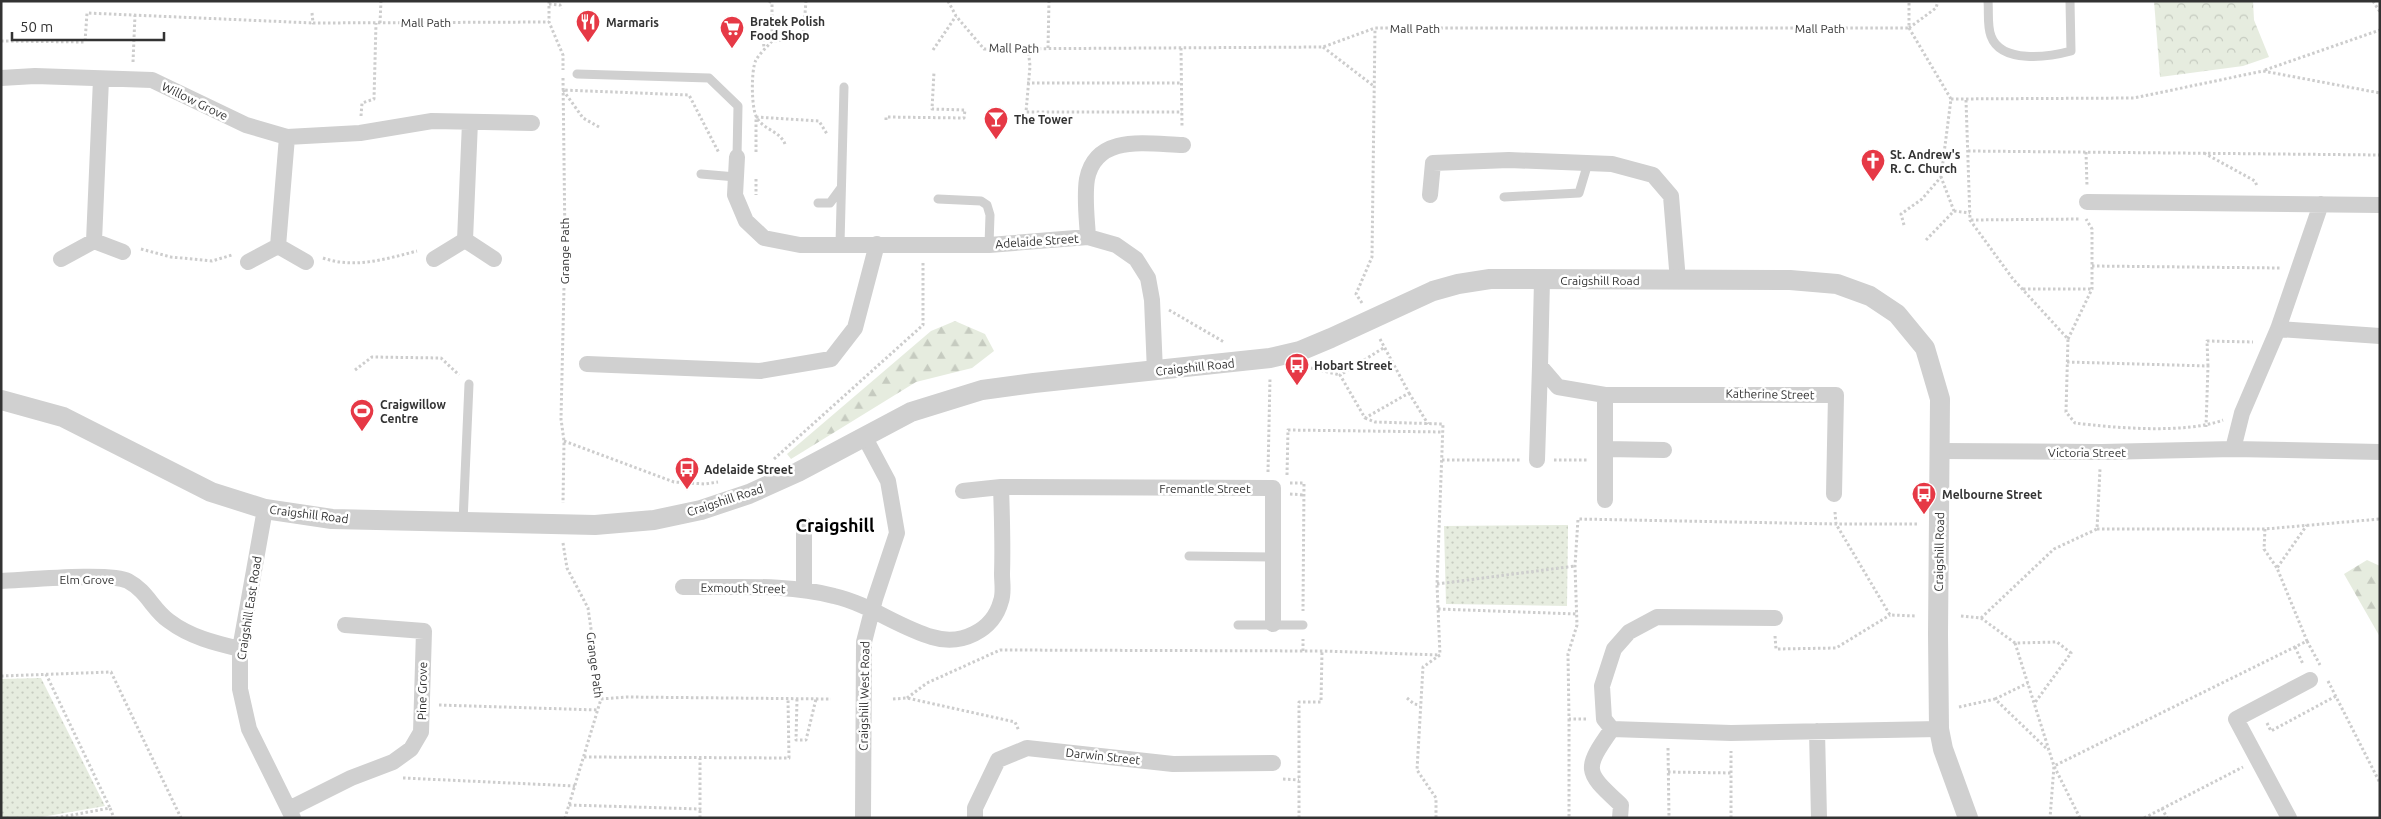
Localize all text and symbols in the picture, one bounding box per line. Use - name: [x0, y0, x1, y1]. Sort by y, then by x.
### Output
- restaurant icon: Marmaris: [575, 9, 601, 43]
- scale bar: [12, 10, 165, 42]
- supermarket icon: Bratek Polish Food Shop: [719, 15, 745, 49]
- place label: Bratek Polish Food Shop: [750, 15, 825, 42]
- street label: Mall Path: [401, 16, 451, 29]
- place label: Marmaris: [606, 16, 659, 29]
- text: 50 m: [20, 18, 53, 35]
- street label: Mall Path: [1390, 22, 1440, 35]
- street label: Mall Path: [1795, 22, 1845, 35]
- street label: Mall Path: [989, 41, 1039, 55]
- street label: Willow Grove: [160, 79, 230, 123]
- bar icon: The Tower: [983, 106, 1009, 140]
- place label: The Tower: [1014, 113, 1073, 126]
- church icon: St. Andrew's R. C. Church: [1860, 148, 1886, 182]
- place label: St. Andrew's R. C. Church: [1890, 148, 1961, 175]
- street label: Grange Path: [558, 218, 571, 284]
- street label: Adelaide Street: [995, 232, 1079, 250]
- street label: Craigshill Road: [1560, 274, 1640, 287]
- bus stop icon: Hobart Street: [1284, 352, 1310, 386]
- street label: Craigshill Road: [1155, 356, 1235, 378]
- place label: Hobart Street: [1314, 359, 1392, 372]
- street label: Katherine Street: [1725, 387, 1815, 401]
- sports icon: Craigwillow Centre: [349, 398, 375, 432]
- place label: Craigwillow Centre: [380, 398, 446, 425]
- street label: Victoria Street: [2048, 446, 2126, 459]
- bus stop icon: Adelaide Street: [674, 456, 700, 490]
- place label: Adelaide Street: [704, 463, 793, 476]
- bus stop icon: Melbourne Street: [1911, 481, 1937, 515]
- street label: Craigshill Road: [685, 482, 765, 518]
- street label: Fremantle Street: [1159, 482, 1251, 495]
- place label: Melbourne Street: [1942, 488, 2042, 501]
- street label: Craigshill Road: [269, 503, 349, 525]
- street label: Craigshill Road: [1932, 512, 1946, 592]
- district label: Craigshill: [795, 515, 875, 535]
- street label: Craigshill East Road: [234, 555, 264, 661]
- street label: Elm Grove: [60, 573, 114, 586]
- street label: Exmouth Street: [700, 581, 786, 595]
- street label: Grange Path: [584, 631, 606, 699]
- street label: Craigshill West Road: [857, 641, 871, 751]
- street label: Pine Grove: [415, 662, 429, 720]
- street label: Darwin Street: [1065, 746, 1141, 766]

